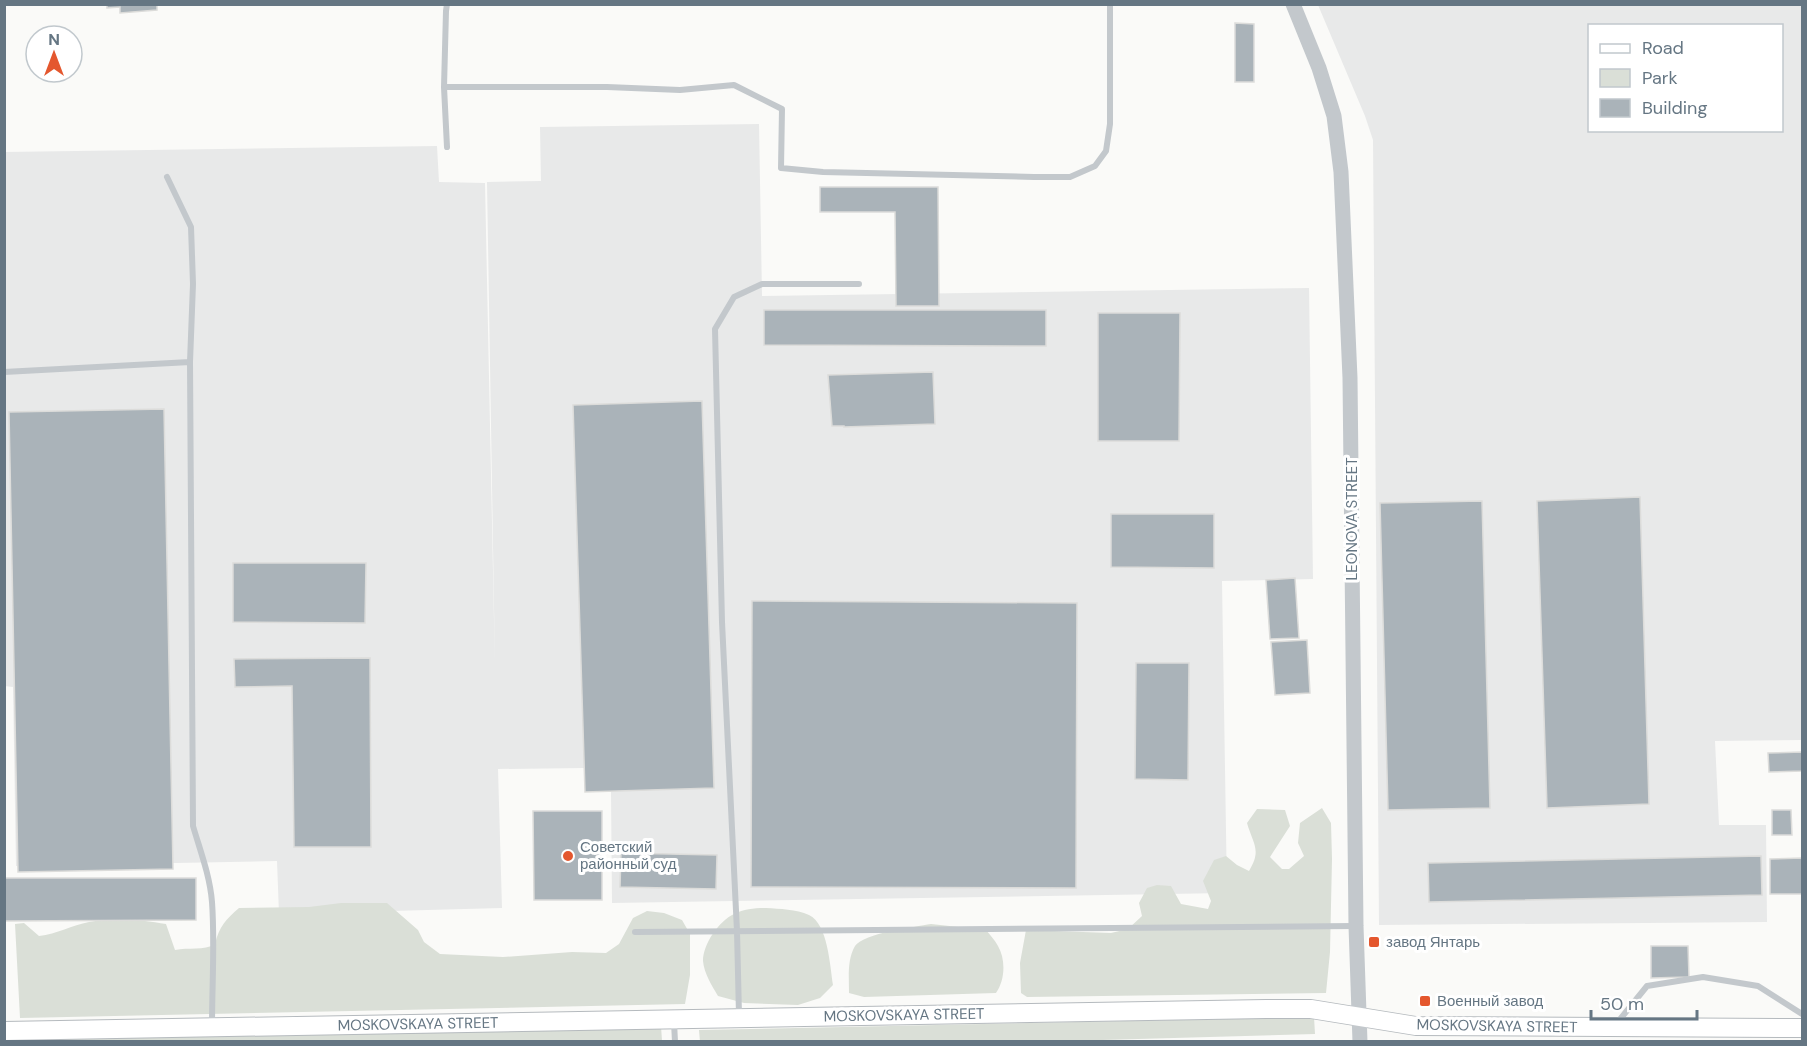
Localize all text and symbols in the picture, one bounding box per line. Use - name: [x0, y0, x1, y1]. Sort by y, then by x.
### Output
- north arrow: [24, 24, 84, 84]
- legend: [1588, 24, 1783, 132]
- text: N: [48, 29, 60, 50]
- text: Road: [1642, 36, 1684, 60]
- text: Park: [1642, 66, 1678, 90]
- text: Building: [1642, 96, 1707, 120]
- street label: LEONOVA STREET: [1342, 457, 1362, 581]
- place label: Советский районный суд: [580, 837, 677, 874]
- marker: Советский районный суд: [561, 849, 575, 863]
- place label: завод Янтарь: [1386, 932, 1480, 952]
- marker: завод Янтарь: [1367, 935, 1381, 949]
- scale bar: [1591, 983, 1698, 1021]
- place label: Военный завод: [1437, 991, 1543, 1011]
- text: 50 m: [1600, 992, 1644, 1016]
- marker: Военный завод: [1418, 994, 1432, 1008]
- street label: MOSKOVSKAYA STREET: [823, 1004, 985, 1026]
- street label: MOSKOVSKAYA STREET: [337, 1013, 499, 1035]
- street label: MOSKOVSKAYA STREET: [1416, 1015, 1578, 1037]

